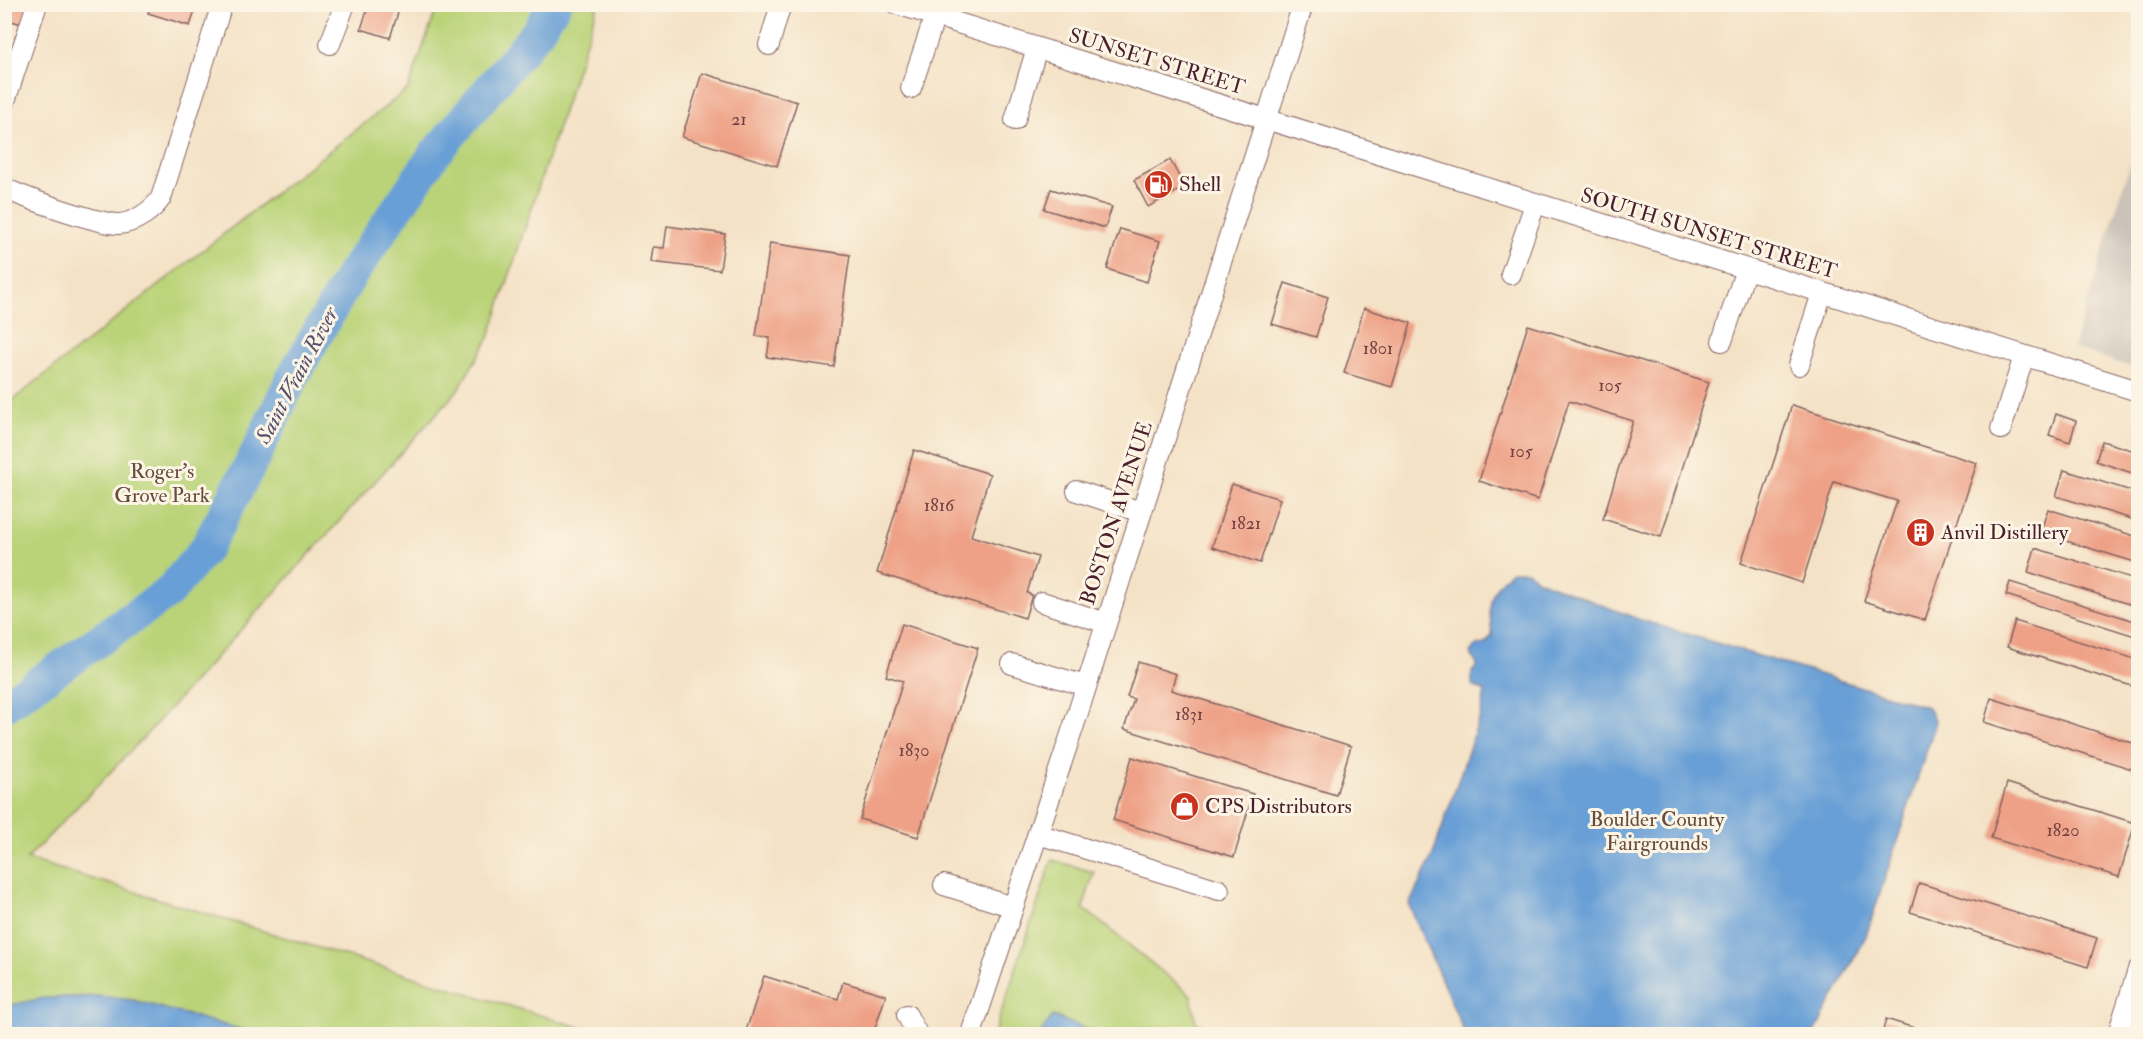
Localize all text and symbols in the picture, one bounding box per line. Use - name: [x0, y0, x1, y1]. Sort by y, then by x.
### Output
- street label: SUNSET STREET: [1065, 22, 1249, 101]
- house number: 21: [731, 108, 747, 131]
- fuel station icon: Shell: [1142, 168, 1174, 200]
- place label: Shell: [1179, 171, 1222, 198]
- street label: SOUTH SUNSET STREET: [1577, 182, 1841, 285]
- water label: Saint Vrain River: [249, 301, 345, 449]
- house number: 1801: [1363, 337, 1393, 360]
- house number: 105: [1598, 374, 1622, 397]
- street label: BOSTON AVENUE: [1074, 418, 1159, 608]
- house number: 105: [1509, 440, 1533, 463]
- park label: Roger's Grove Park: [114, 458, 210, 509]
- house number: 1816: [924, 494, 955, 517]
- house number: 1821: [1231, 512, 1261, 535]
- building icon: Anvil Distillery: [1904, 516, 1936, 548]
- place label: Anvil Distillery: [1940, 519, 2069, 546]
- house number: 1831: [1175, 703, 1203, 726]
- house number: 1830: [898, 739, 930, 762]
- shop icon: CPS Distributors: [1168, 790, 1200, 822]
- place label: CPS Distributors: [1205, 793, 1352, 820]
- park label: Boulder County Fairgrounds: [1590, 806, 1725, 857]
- house number: 1820: [2046, 819, 2080, 842]

